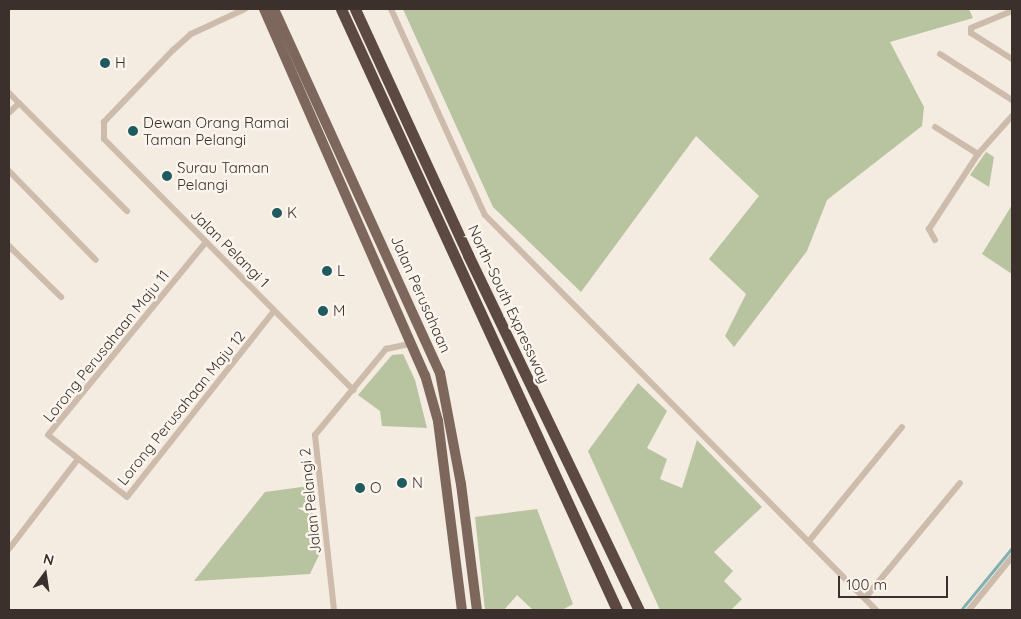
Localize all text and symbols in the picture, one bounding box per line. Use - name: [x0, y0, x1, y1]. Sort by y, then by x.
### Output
- place label: H: [115, 54, 126, 72]
- marker: H: [99, 57, 111, 69]
- place label: Dewan Orang Ramai Taman Pelangi: [143, 113, 289, 148]
- marker: Dewan Orang Ramai Taman Pelangi: [127, 125, 139, 137]
- place label: Surau Taman Pelangi: [177, 158, 269, 193]
- marker: Surau Taman Pelangi: [161, 170, 173, 182]
- place label: K: [287, 204, 297, 222]
- street label: Jalan Pelangi 1: [187, 205, 273, 291]
- marker: K: [271, 207, 283, 219]
- street label: North–South Expressway: [464, 222, 554, 386]
- street label: Jalan Perusahaan: [387, 233, 455, 355]
- place label: L: [337, 262, 345, 280]
- marker: L: [321, 265, 333, 277]
- street label: Lorong Perusahaan Maju 11: [39, 266, 173, 426]
- place label: M: [333, 302, 345, 320]
- marker: M: [317, 305, 329, 317]
- street label: Lorong Perusahaan Maju 12: [113, 327, 249, 489]
- street label: Jalan Pelangi 2: [295, 447, 325, 555]
- place label: N: [412, 474, 423, 492]
- marker: N: [396, 477, 408, 489]
- place label: O: [370, 479, 381, 497]
- marker: O: [354, 482, 366, 494]
- north arrow: [20, 549, 70, 599]
- text: N: [41, 549, 56, 569]
- scale bar: [841, 566, 951, 598]
- text: 100 m: [846, 575, 887, 594]

